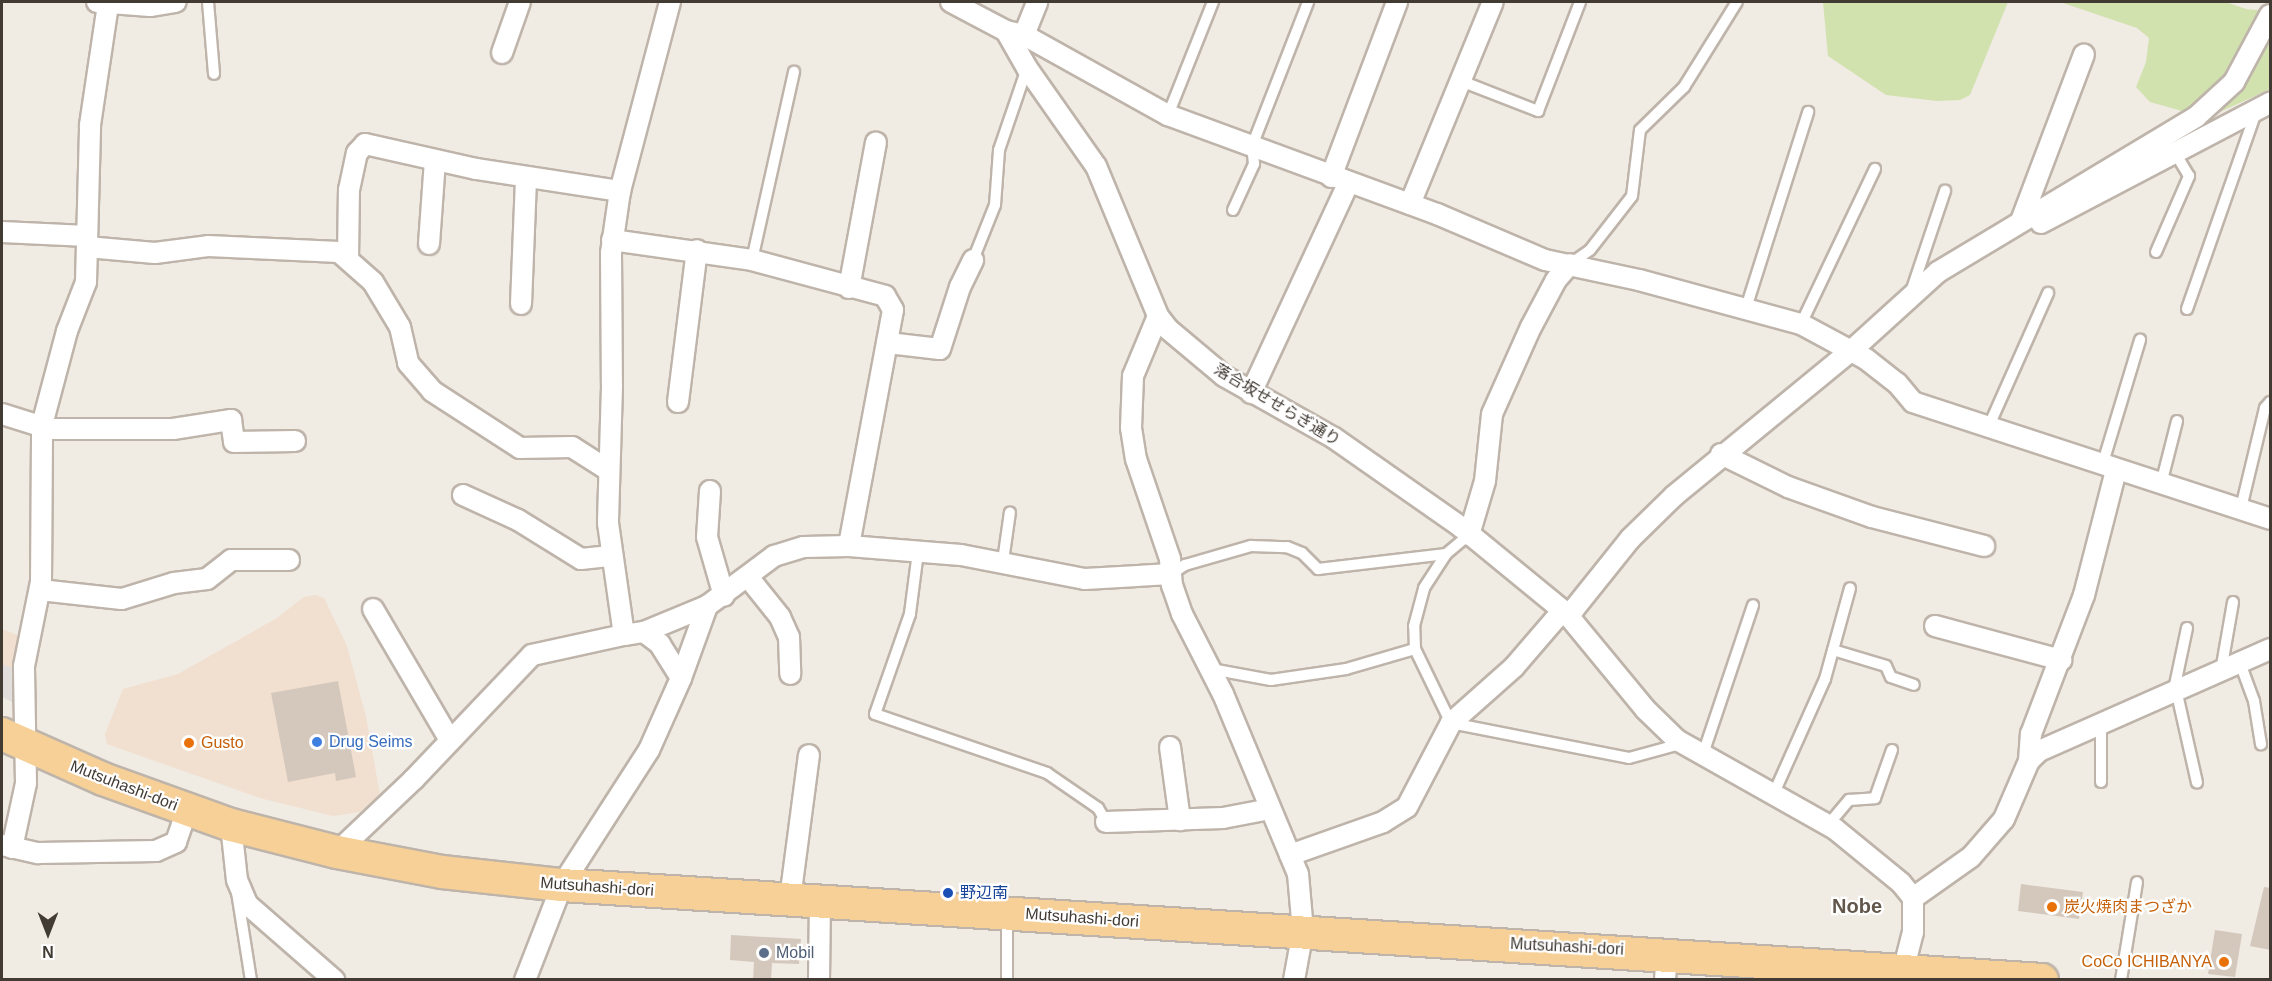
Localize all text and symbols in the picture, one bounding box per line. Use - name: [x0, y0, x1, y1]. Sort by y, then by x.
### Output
- street label: 落合坂せせらぎ通り: [1210, 360, 1344, 450]
- place label: Drug Seims: [329, 732, 413, 752]
- place label: Gusto: [201, 733, 244, 753]
- marker: Drug Seims: [310, 735, 324, 749]
- marker: Gusto: [182, 736, 196, 750]
- street label: Mutsuhashi-dori: [67, 757, 181, 815]
- street label: Mutsuhashi-dori: [540, 873, 654, 901]
- place label: 野辺南: [960, 883, 1008, 903]
- marker: 野辺南: [941, 886, 955, 900]
- district label: Nobe: [1832, 894, 1882, 918]
- place label: 炭火焼肉まつざか: [2064, 897, 2192, 917]
- marker: 炭火焼肉まつざか: [2045, 900, 2059, 914]
- north arrow: [18, 903, 78, 963]
- street label: Mutsuhashi-dori: [1025, 904, 1139, 932]
- street label: Mutsuhashi-dori: [1510, 934, 1624, 960]
- text: N: [42, 943, 54, 960]
- place label: Mobil: [776, 943, 814, 963]
- marker: Mobil: [757, 946, 771, 960]
- place label: CoCo ICHIBANYA: [2082, 952, 2212, 972]
- marker: CoCo ICHIBANYA: [2217, 955, 2231, 969]

